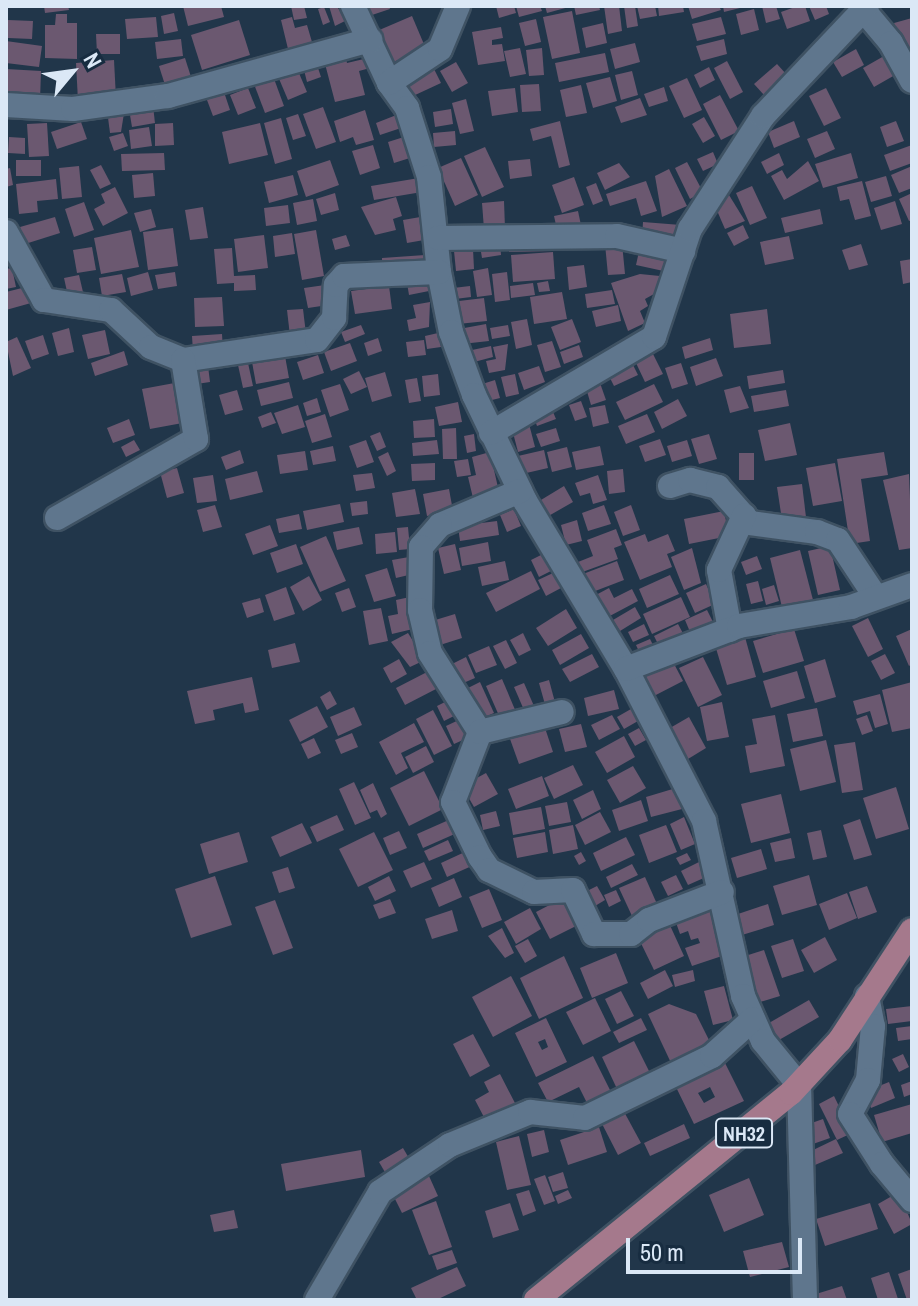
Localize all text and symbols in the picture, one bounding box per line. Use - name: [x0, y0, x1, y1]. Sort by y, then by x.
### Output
- north arrow: [32, 32, 112, 112]
- text: N: [77, 47, 109, 73]
- road number: NH32: [714, 1117, 774, 1149]
- scale bar: [630, 1222, 806, 1272]
- text: 50 m: [640, 1236, 684, 1268]

